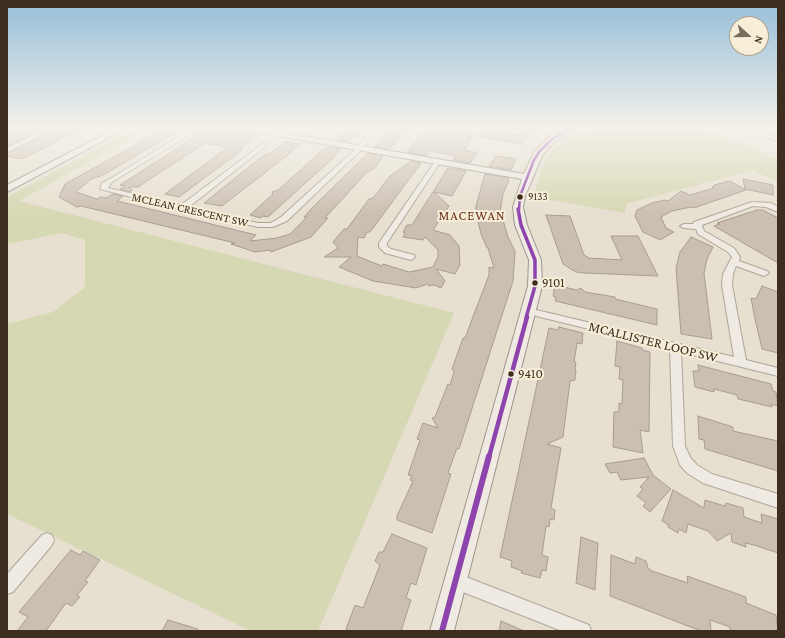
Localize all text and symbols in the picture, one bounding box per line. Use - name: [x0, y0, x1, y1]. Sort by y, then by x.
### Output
- north arrow: [729, 16, 769, 56]
- text: N: [752, 34, 766, 46]
- street label: MCLEAN CRESCENT SW: [130, 190, 250, 230]
- place label: 9133: [528, 190, 548, 204]
- marker: 9133: [515, 192, 525, 202]
- district label: MACEWAN: [438, 208, 506, 224]
- place label: 9101: [542, 275, 565, 291]
- marker: 9101: [530, 278, 540, 288]
- street label: MCALLISTER LOOP SW: [587, 318, 719, 366]
- place label: 9410: [518, 366, 543, 382]
- marker: 9410: [506, 369, 516, 379]

